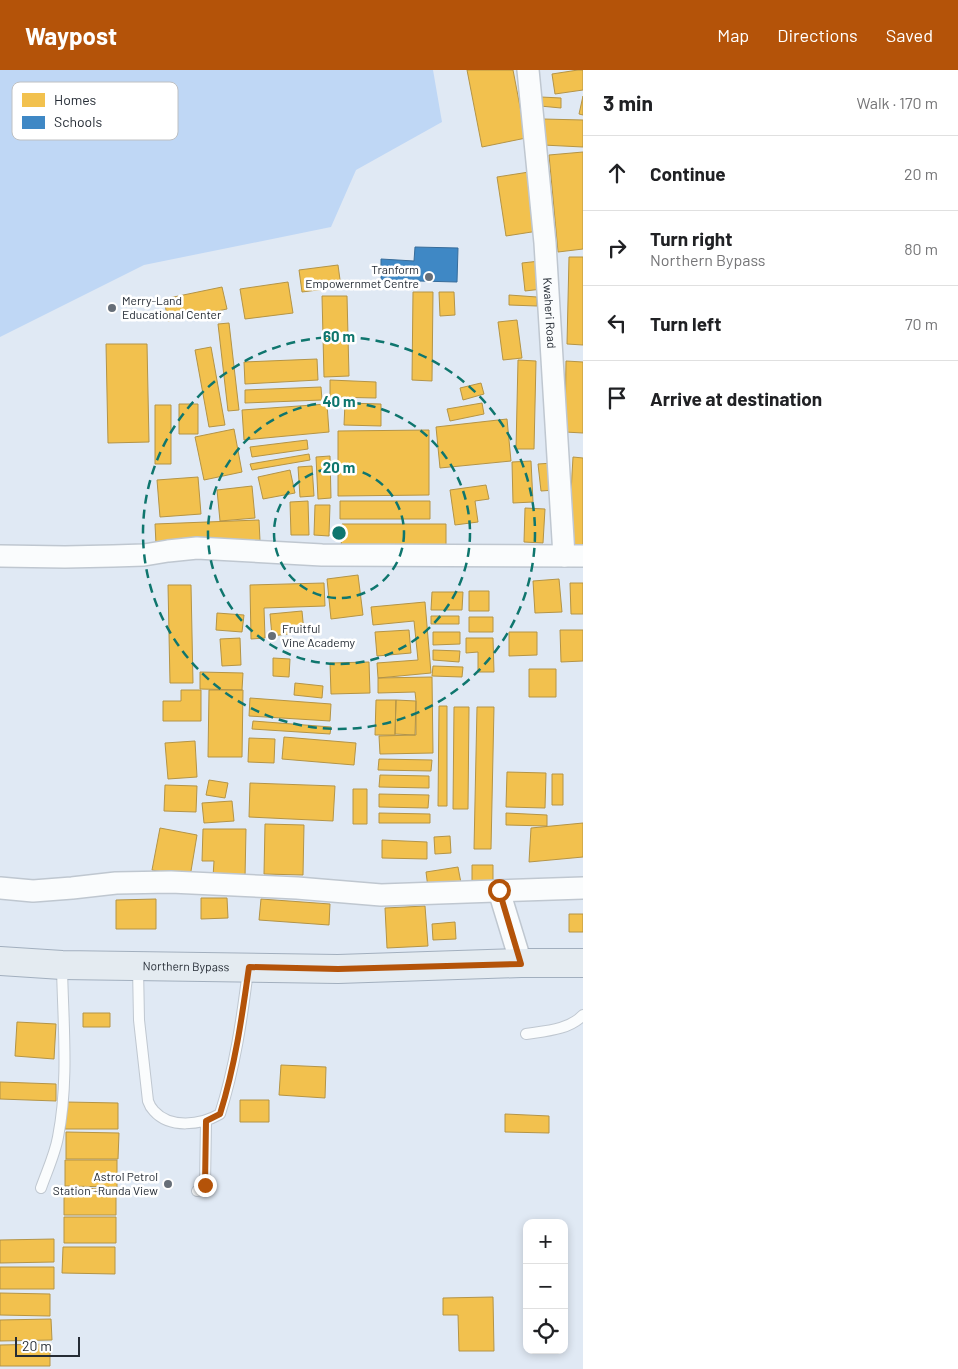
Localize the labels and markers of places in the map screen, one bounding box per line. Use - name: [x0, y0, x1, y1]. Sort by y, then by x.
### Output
- place label: Tranform Empowernmet Centre: [305, 262, 419, 290]
- marker: Tranform Empowernmet Centre: [423, 271, 435, 283]
- place label: Merry-Land Educational Center: [122, 293, 222, 321]
- marker: Merry-Land Educational Center: [106, 302, 118, 314]
- centre of rings: [330, 524, 348, 542]
- place label: Fruitful Vine Academy: [282, 621, 356, 649]
- marker: Fruitful Vine Academy: [266, 630, 278, 642]
- place label: Astrol Petrol Station -Runda View: [53, 1169, 158, 1197]
- marker: Astrol Petrol Station -Runda View: [162, 1178, 174, 1190]

